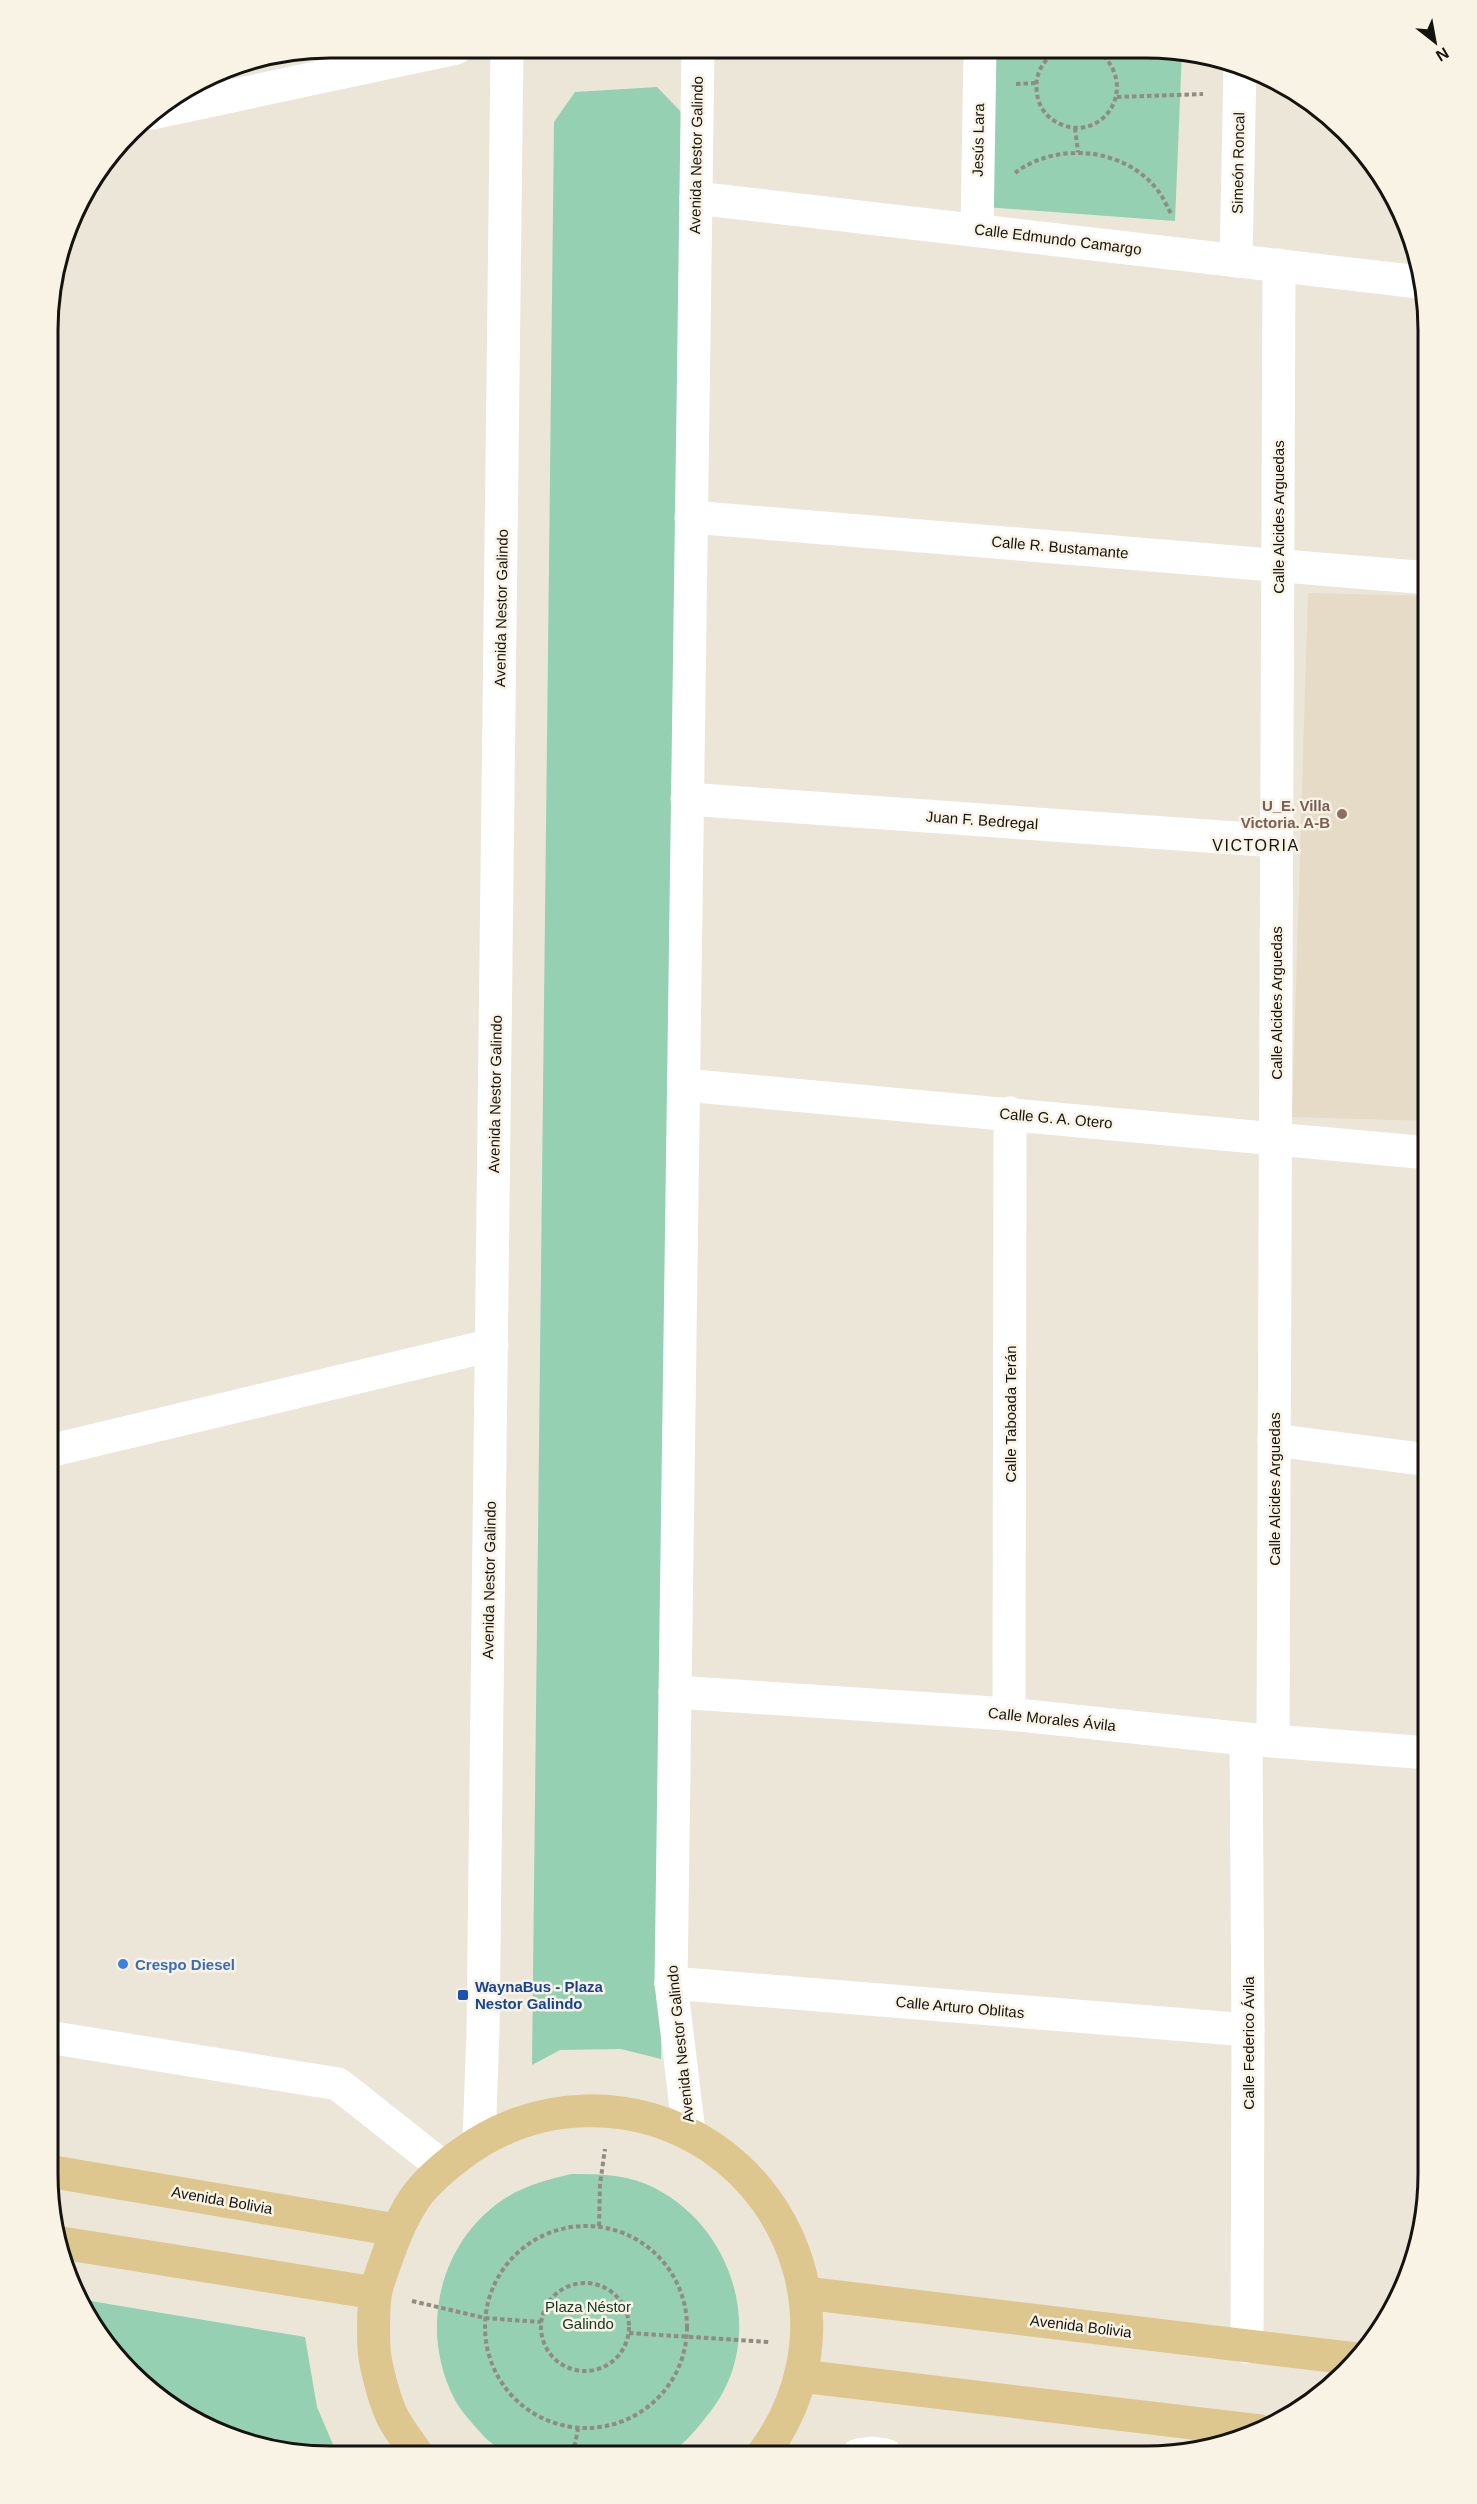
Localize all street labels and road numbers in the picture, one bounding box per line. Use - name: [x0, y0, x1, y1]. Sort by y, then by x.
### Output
- street label: Avenida Nestor Galindo: [686, 76, 706, 234]
- street label: Jesús Lara: [969, 103, 987, 177]
- street label: Simeón Roncal: [1229, 112, 1247, 214]
- street label: Calle Edmundo Camargo: [973, 220, 1143, 258]
- street label: Calle Alcides Arguedas: [1270, 440, 1287, 594]
- street label: Avenida Nestor Galindo: [491, 529, 511, 687]
- street label: Calle R. Bustamante: [991, 533, 1129, 561]
- street label: Juan F. Bedregal: [925, 808, 1039, 832]
- street label: Calle Alcides Arguedas: [1268, 926, 1285, 1080]
- street label: Avenida Nestor Galindo: [485, 1015, 505, 1173]
- street label: Calle G. A. Otero: [999, 1105, 1113, 1131]
- street label: Calle Taboada Terán: [1002, 1345, 1019, 1483]
- street label: Calle Alcides Arguedas: [1266, 1412, 1283, 1566]
- street label: Avenida Nestor Galindo: [479, 1501, 499, 1659]
- street label: Calle Morales Ávila: [987, 1704, 1117, 1734]
- street label: Avenida Nestor Galindo: [663, 1964, 697, 2124]
- street label: Calle Federico Ávila: [1240, 1976, 1257, 2110]
- street label: Calle Arturo Oblitas: [895, 1993, 1025, 2021]
- street label: Avenida Bolivia: [170, 2183, 274, 2217]
- street label: Avenida Bolivia: [1029, 2311, 1133, 2341]

